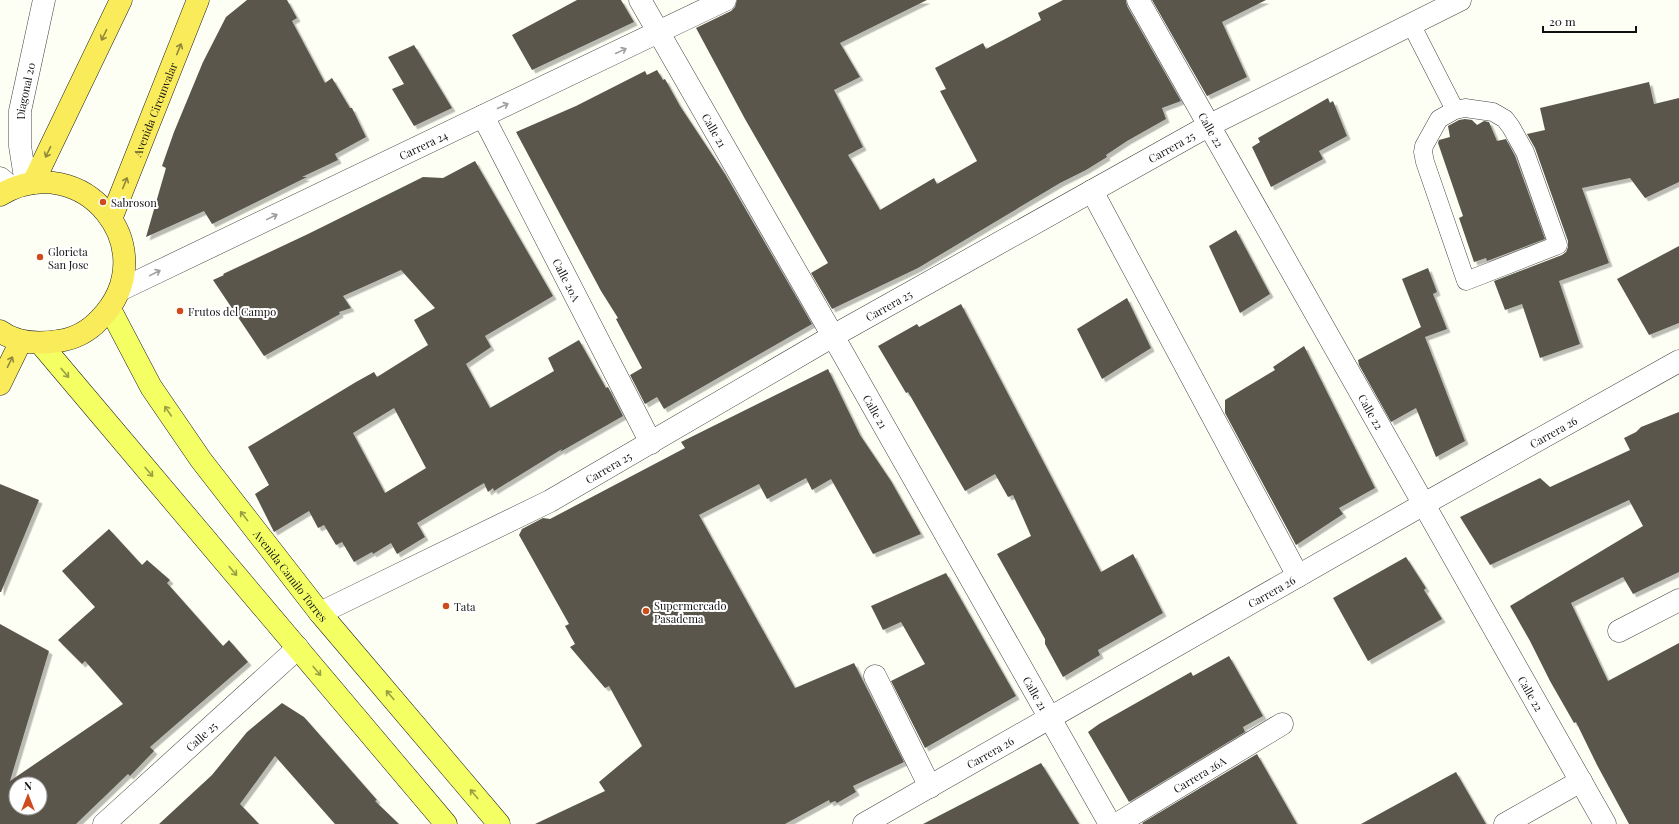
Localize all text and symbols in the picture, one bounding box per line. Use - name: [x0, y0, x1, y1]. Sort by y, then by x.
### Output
- scale bar: [1543, 8, 1636, 34]
- text: 20 m: [1549, 13, 1576, 29]
- one-way arrow: [100, 29, 107, 41]
- one-way arrow: [175, 43, 183, 55]
- one-way arrow: [614, 47, 626, 54]
- street label: Diagonal 20: [13, 60, 38, 120]
- street label: Avenida Circunvalar: [129, 60, 180, 160]
- one-way arrow: [497, 102, 509, 109]
- street label: Calle 22: [1196, 109, 1227, 150]
- street label: Calle 21: [699, 110, 730, 150]
- street label: Carrera 24: [396, 127, 450, 163]
- street label: Carrera 25: [1145, 127, 1198, 166]
- one-way arrow: [44, 146, 51, 158]
- one-way arrow: [122, 177, 130, 189]
- place label: Sabroson: [111, 195, 157, 210]
- marker: Sabroson: [98, 197, 108, 207]
- one-way arrow: [266, 213, 278, 220]
- place label: Glorieta San Jose: [48, 244, 89, 272]
- marker: Glorieta San Jose: [35, 252, 45, 262]
- street label: Calle 20A: [550, 256, 584, 304]
- one-way arrow: [149, 269, 161, 276]
- street label: Carrera 25: [863, 286, 915, 324]
- place label: Frutos del Campo: [188, 304, 276, 319]
- marker: Frutos del Campo: [175, 306, 185, 316]
- one-way arrow: [7, 357, 15, 369]
- one-way arrow: [60, 368, 69, 378]
- street label: Calle 21: [860, 391, 891, 431]
- street label: Calle 22: [1355, 391, 1387, 432]
- one-way arrow: [164, 406, 172, 417]
- street label: Carrera 26: [1527, 412, 1580, 451]
- street label: Carrera 25: [582, 448, 634, 487]
- one-way arrow: [144, 467, 153, 478]
- one-way arrow: [240, 510, 248, 521]
- street label: Avenida Camilo Torres: [250, 526, 331, 625]
- one-way arrow: [228, 566, 237, 577]
- street label: Carrera 26: [1245, 572, 1298, 611]
- place label: Supermercado Pasadema: [654, 598, 726, 626]
- place label: Tata: [454, 599, 476, 614]
- marker: Tata: [441, 601, 451, 611]
- marker: Supermercado Pasadema: [641, 606, 651, 616]
- one-way arrow: [312, 665, 321, 676]
- street label: Calle 21: [1020, 673, 1051, 713]
- street label: Calle 22: [1515, 673, 1547, 714]
- one-way arrow: [385, 690, 394, 701]
- street label: Calle 25: [182, 718, 220, 754]
- street label: Carrera 26: [964, 732, 1017, 772]
- street label: Carrera 26A: [1170, 752, 1228, 796]
- north arrow: [8, 776, 48, 816]
- text: N: [24, 778, 32, 793]
- one-way arrow: [469, 789, 478, 800]

